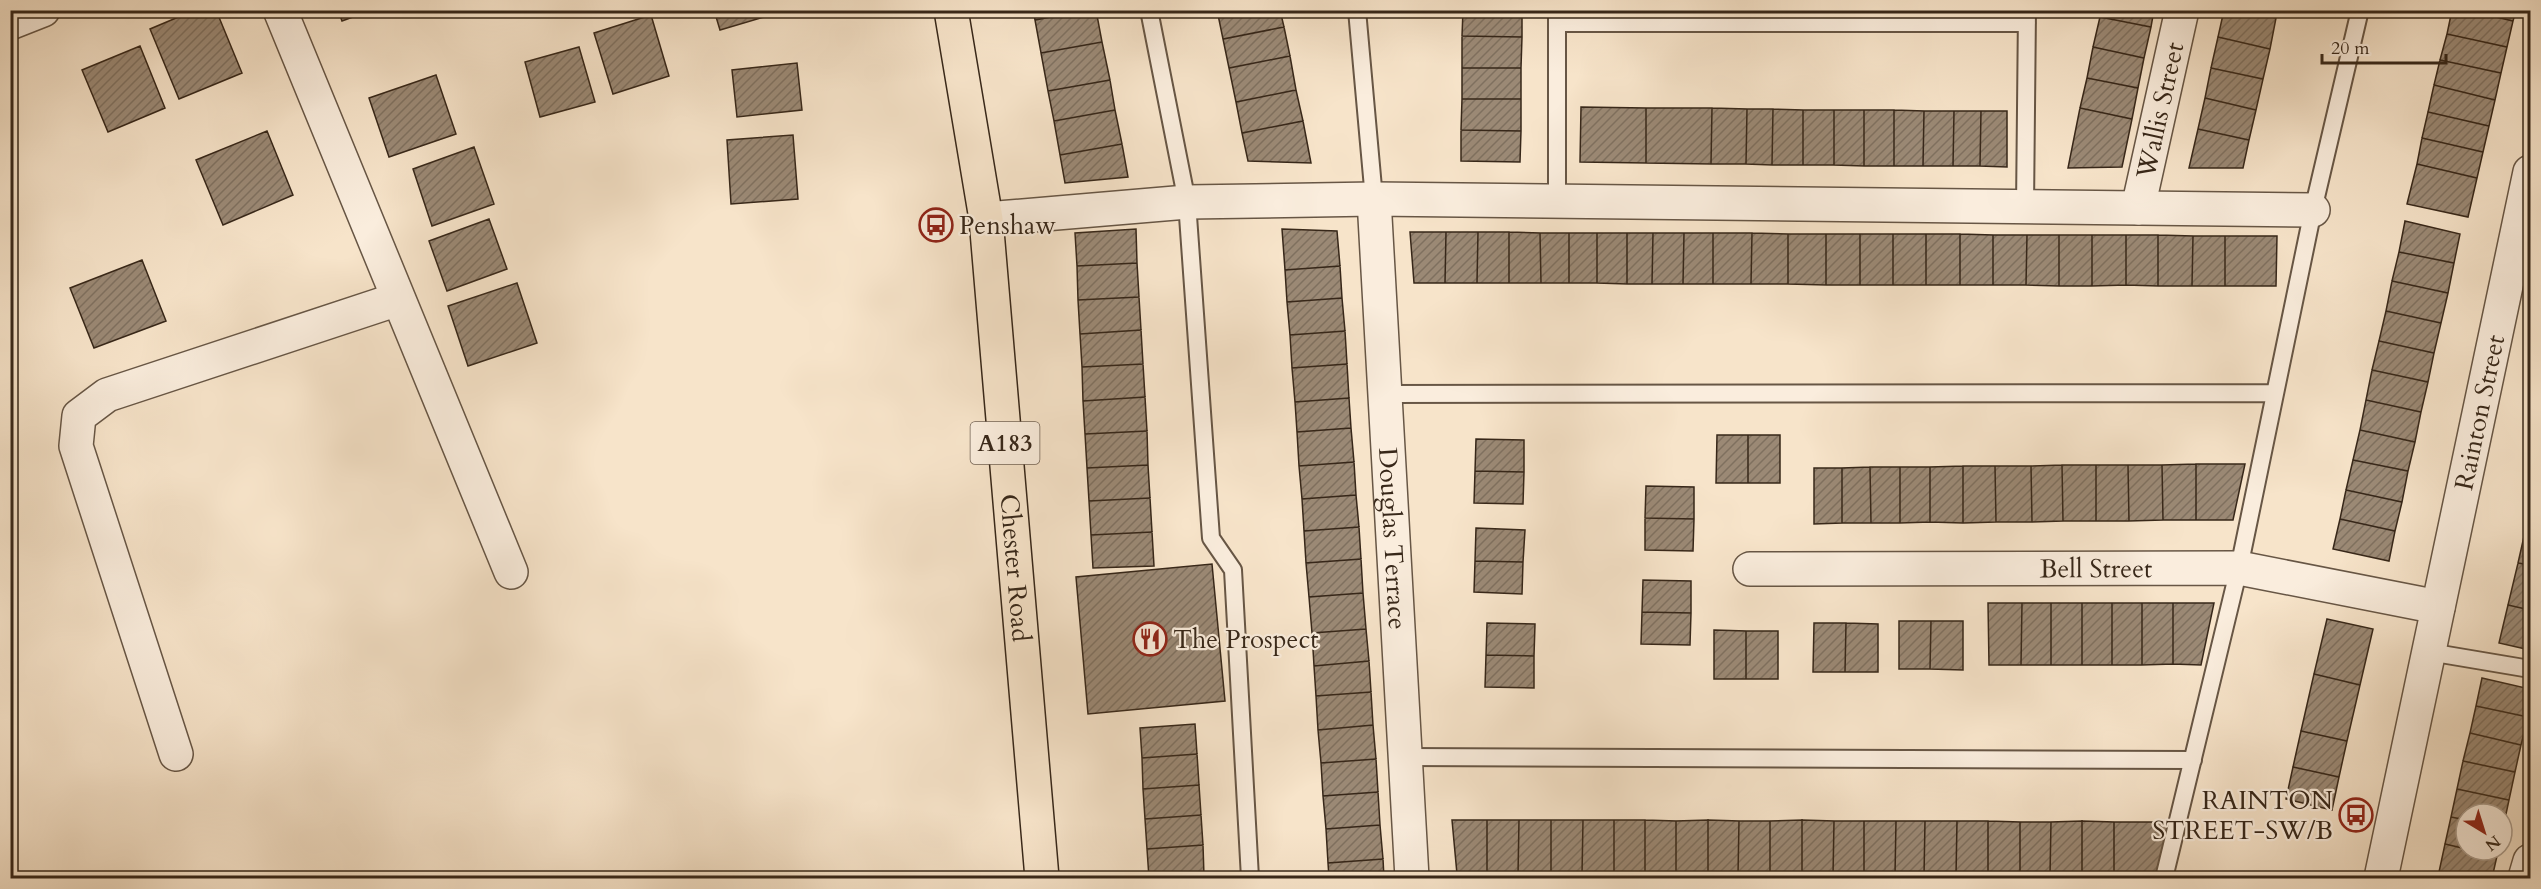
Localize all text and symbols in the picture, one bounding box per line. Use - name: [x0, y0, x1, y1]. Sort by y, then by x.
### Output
- scale bar: [2322, 27, 2446, 65]
- text: 20 m: [2331, 36, 2370, 61]
- street label: Wallis Street: [2128, 39, 2192, 183]
- bus stop icon: Penshaw: [918, 207, 954, 243]
- place label: Penshaw: [959, 208, 1056, 243]
- street label: Rainton Street: [2446, 331, 2513, 493]
- road number: A183: [970, 422, 1040, 464]
- street label: Douglas Terrace: [1370, 446, 1415, 631]
- street label: Chester Road: [991, 492, 1039, 643]
- street label: Bell Street: [2040, 551, 2152, 586]
- restaurant icon: The Prospect: [1132, 621, 1168, 657]
- place label: The Prospect: [1173, 622, 1318, 657]
- place label: RAINTON STREET-SW/B: [2152, 783, 2333, 848]
- bus stop icon: RAINTON STREET-SW/B: [2338, 797, 2374, 833]
- north arrow: [2454, 802, 2514, 862]
- text: N: [2480, 830, 2505, 856]

